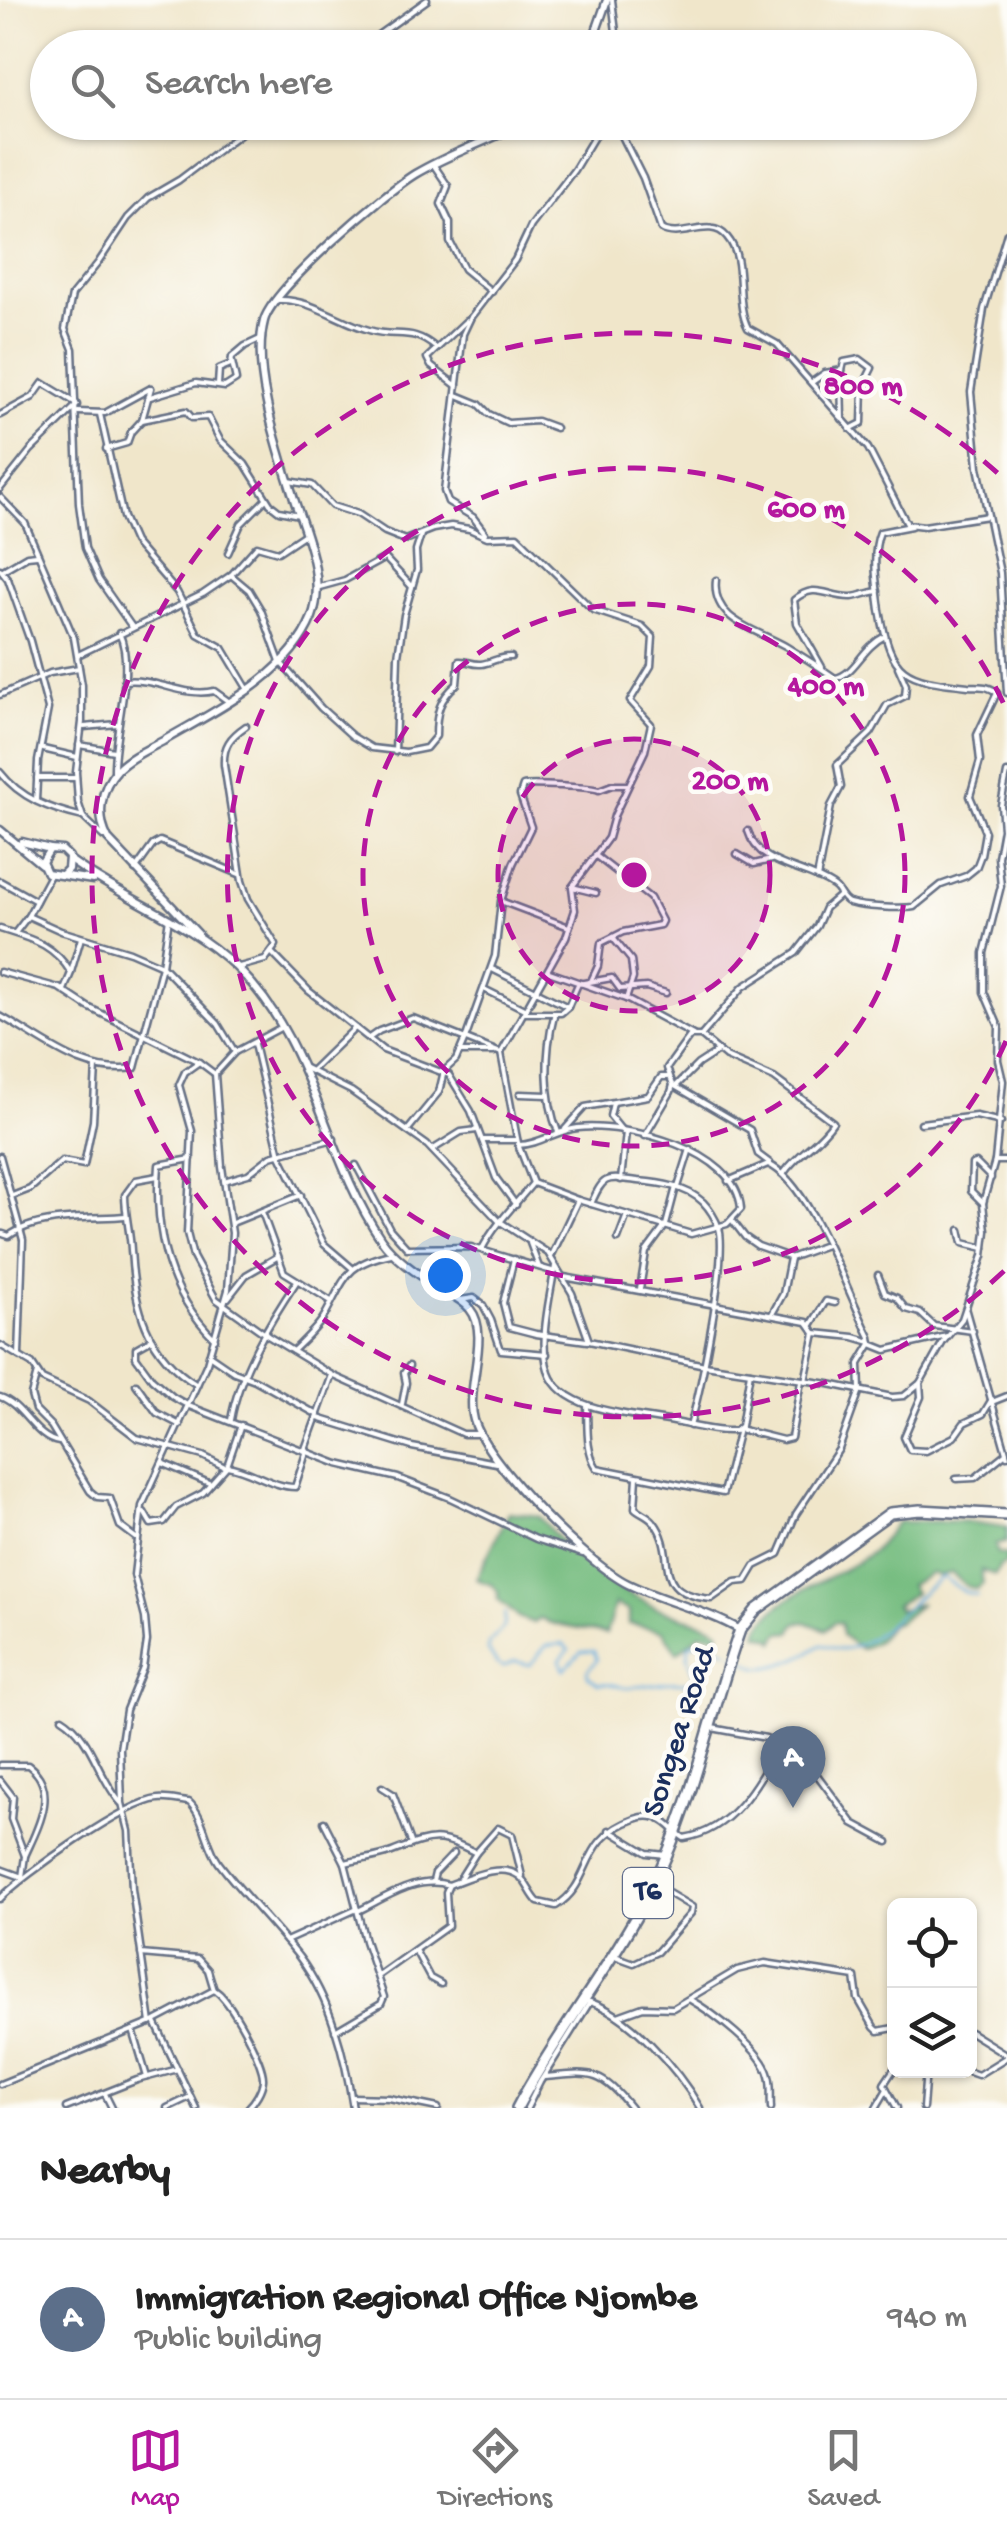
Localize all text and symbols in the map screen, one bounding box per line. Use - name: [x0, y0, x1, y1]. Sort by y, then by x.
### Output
- search box: [30, 30, 977, 140]
- icon: search: [65, 58, 120, 113]
- text: Search here: [145, 63, 332, 107]
- text: 800 m: [824, 371, 903, 406]
- text: 600 m: [767, 494, 846, 529]
- text: 400 m: [787, 671, 865, 706]
- text: 200 m: [691, 766, 769, 801]
- centre of rings: [616, 857, 652, 893]
- your location: [420, 1250, 471, 1301]
- street label: Songea Road: [636, 1640, 727, 1822]
- pin: A: [760, 1726, 826, 1808]
- road number: T6: [623, 1868, 673, 1918]
- map controls: [887, 1898, 977, 2078]
- button: locate: [887, 1898, 977, 1988]
- button: layers: [887, 1988, 977, 2078]
- text: Nearby: [40, 2149, 170, 2198]
- text: Immigration Regional Office Njombe: [135, 2278, 697, 2322]
- text: A: [63, 2300, 82, 2338]
- text: 940 m: [887, 2300, 967, 2338]
- text: Public building: [135, 2322, 322, 2360]
- tab: Map: [128, 2423, 183, 2516]
- tab: Directions: [438, 2423, 552, 2516]
- tab: Saved: [807, 2423, 879, 2516]

